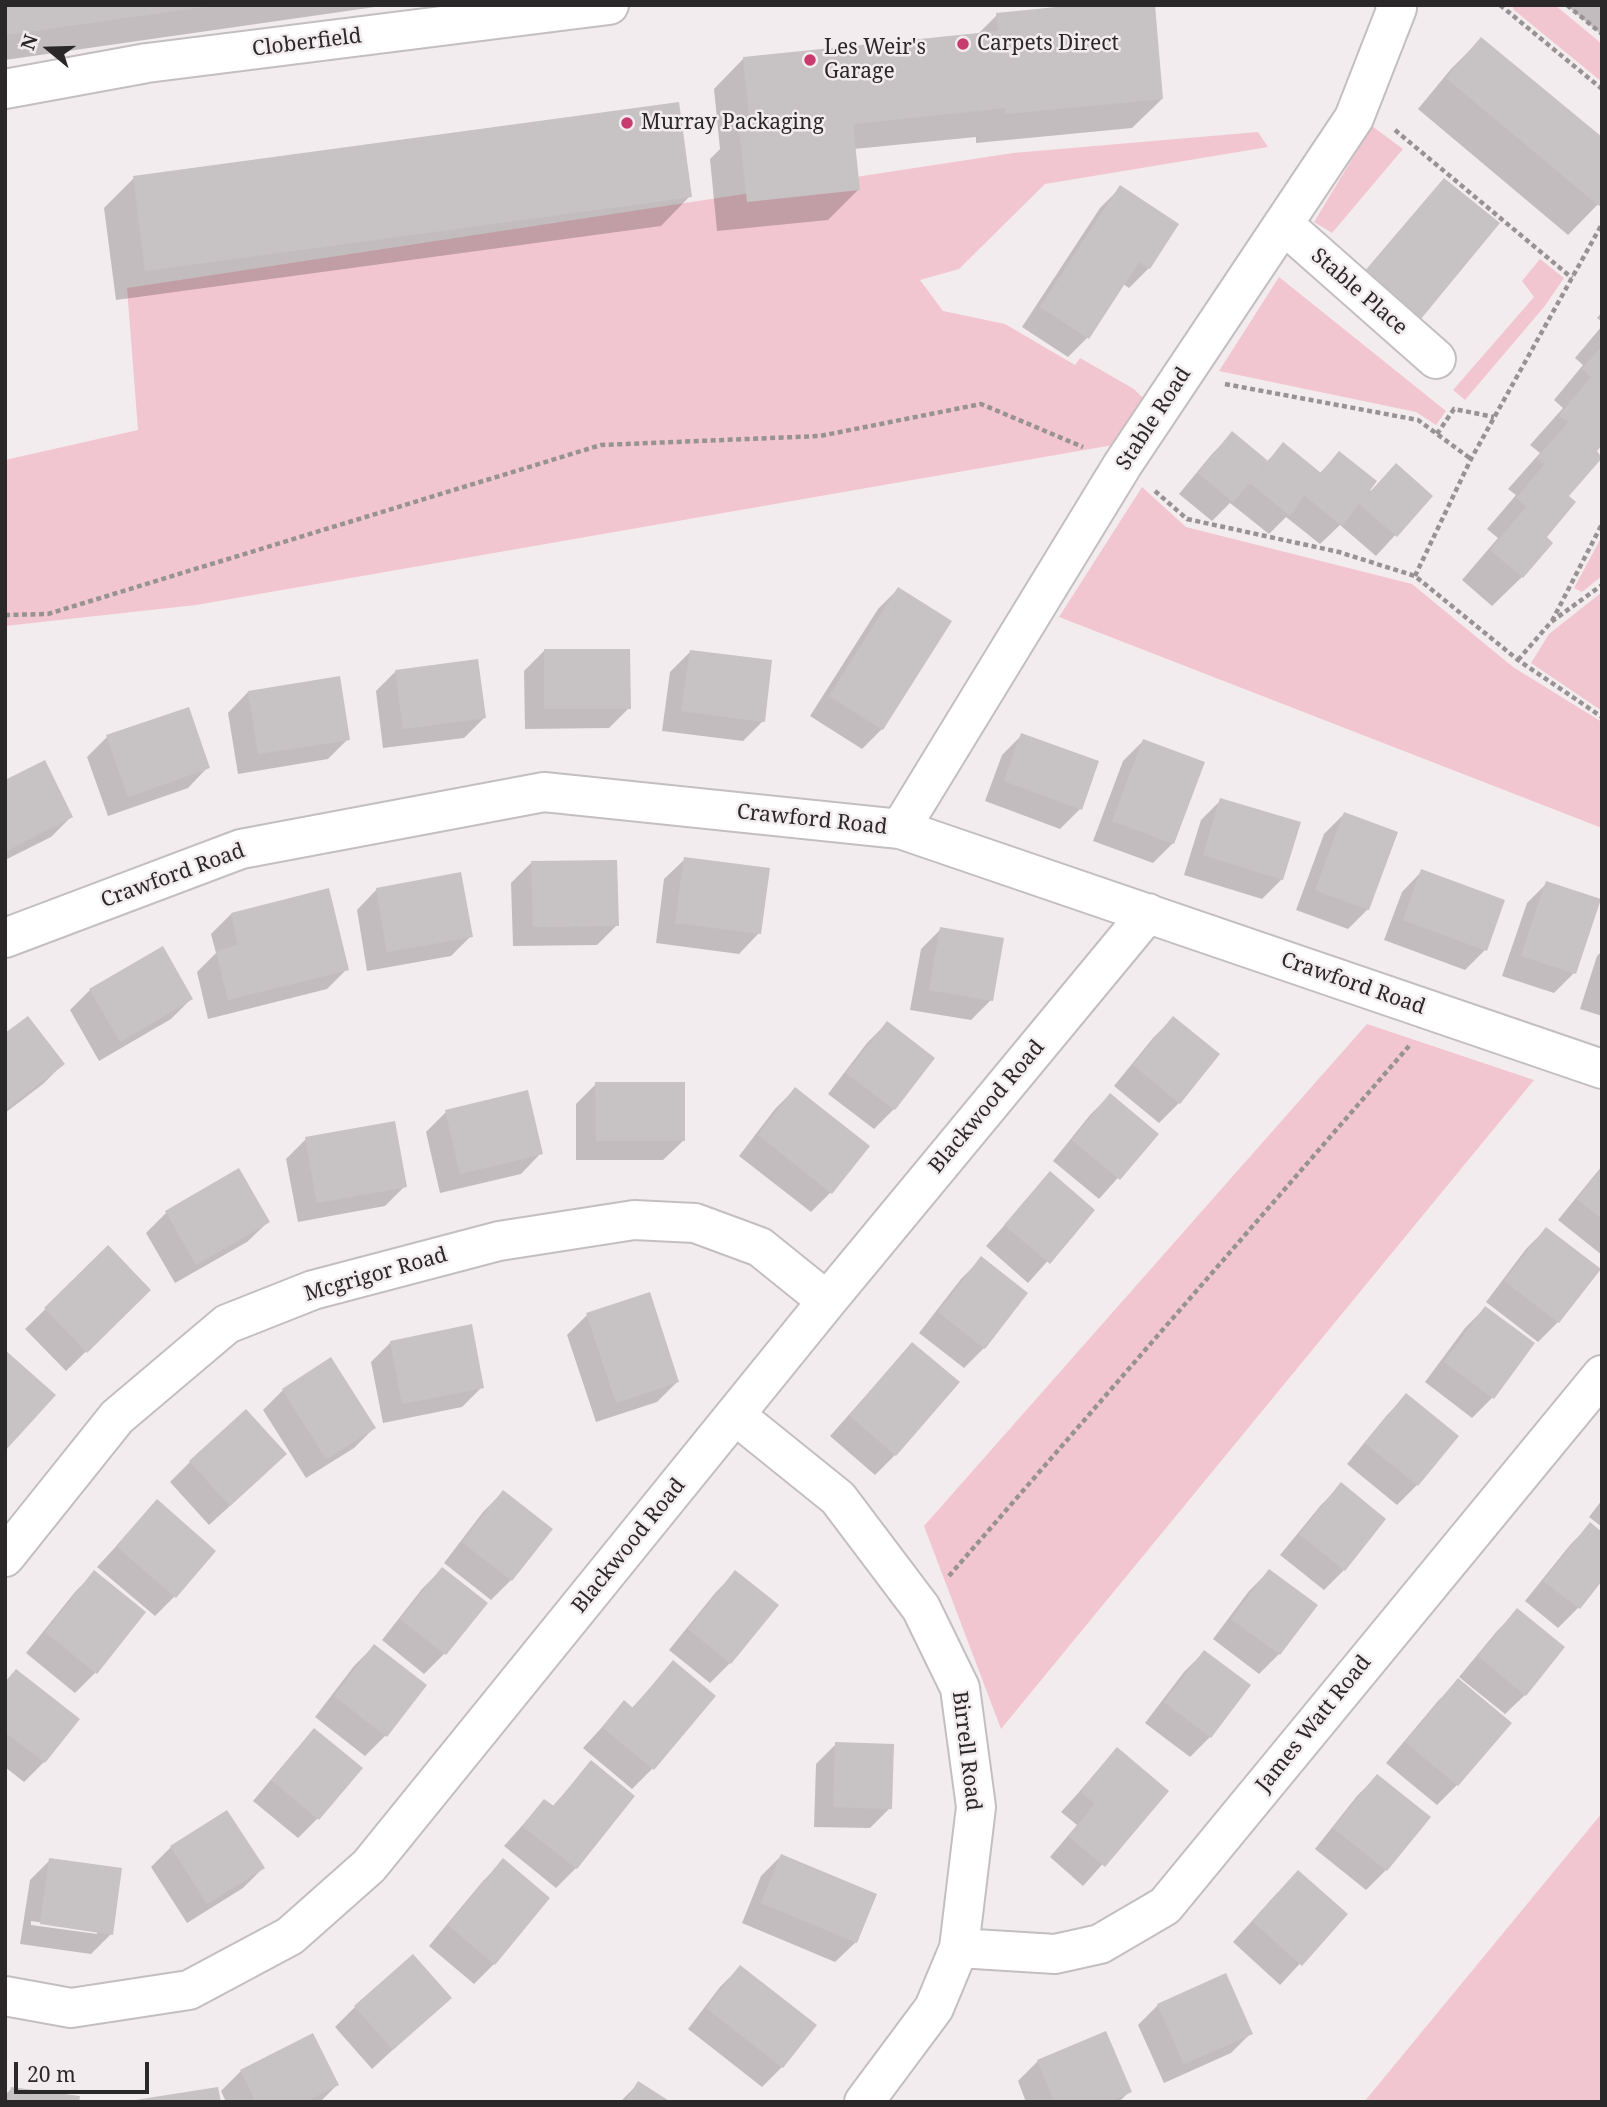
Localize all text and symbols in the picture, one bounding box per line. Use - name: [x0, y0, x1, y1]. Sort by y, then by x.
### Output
- north arrow: [14, 14, 84, 84]
- street label: Cloberfield: [251, 24, 363, 62]
- text: N: [14, 31, 44, 53]
- place label: Carpets Direct: [977, 31, 1119, 57]
- place label: Les Weir's Garage: [824, 35, 926, 85]
- marker: Carpets Direct: [955, 36, 971, 52]
- marker: Les Weir's Garage: [802, 52, 818, 68]
- place label: Murray Packaging: [641, 110, 824, 136]
- marker: Murray Packaging: [619, 115, 635, 131]
- street label: Stable Place: [1306, 243, 1412, 341]
- street label: Stable Road: [1111, 363, 1197, 475]
- street label: Crawford Road: [736, 800, 888, 840]
- street label: Crawford Road: [98, 838, 248, 914]
- street label: Crawford Road: [1278, 948, 1428, 1020]
- street label: Blackwood Road: [924, 1035, 1050, 1179]
- street label: Mcgrigor Road: [302, 1243, 450, 1307]
- street label: Blackwood Road: [567, 1474, 691, 1618]
- street label: James Watt Road: [1251, 1651, 1377, 1797]
- street label: Birrell Road: [946, 1690, 986, 1812]
- scale bar: [18, 2048, 152, 2092]
- text: 20 m: [27, 2060, 76, 2088]

